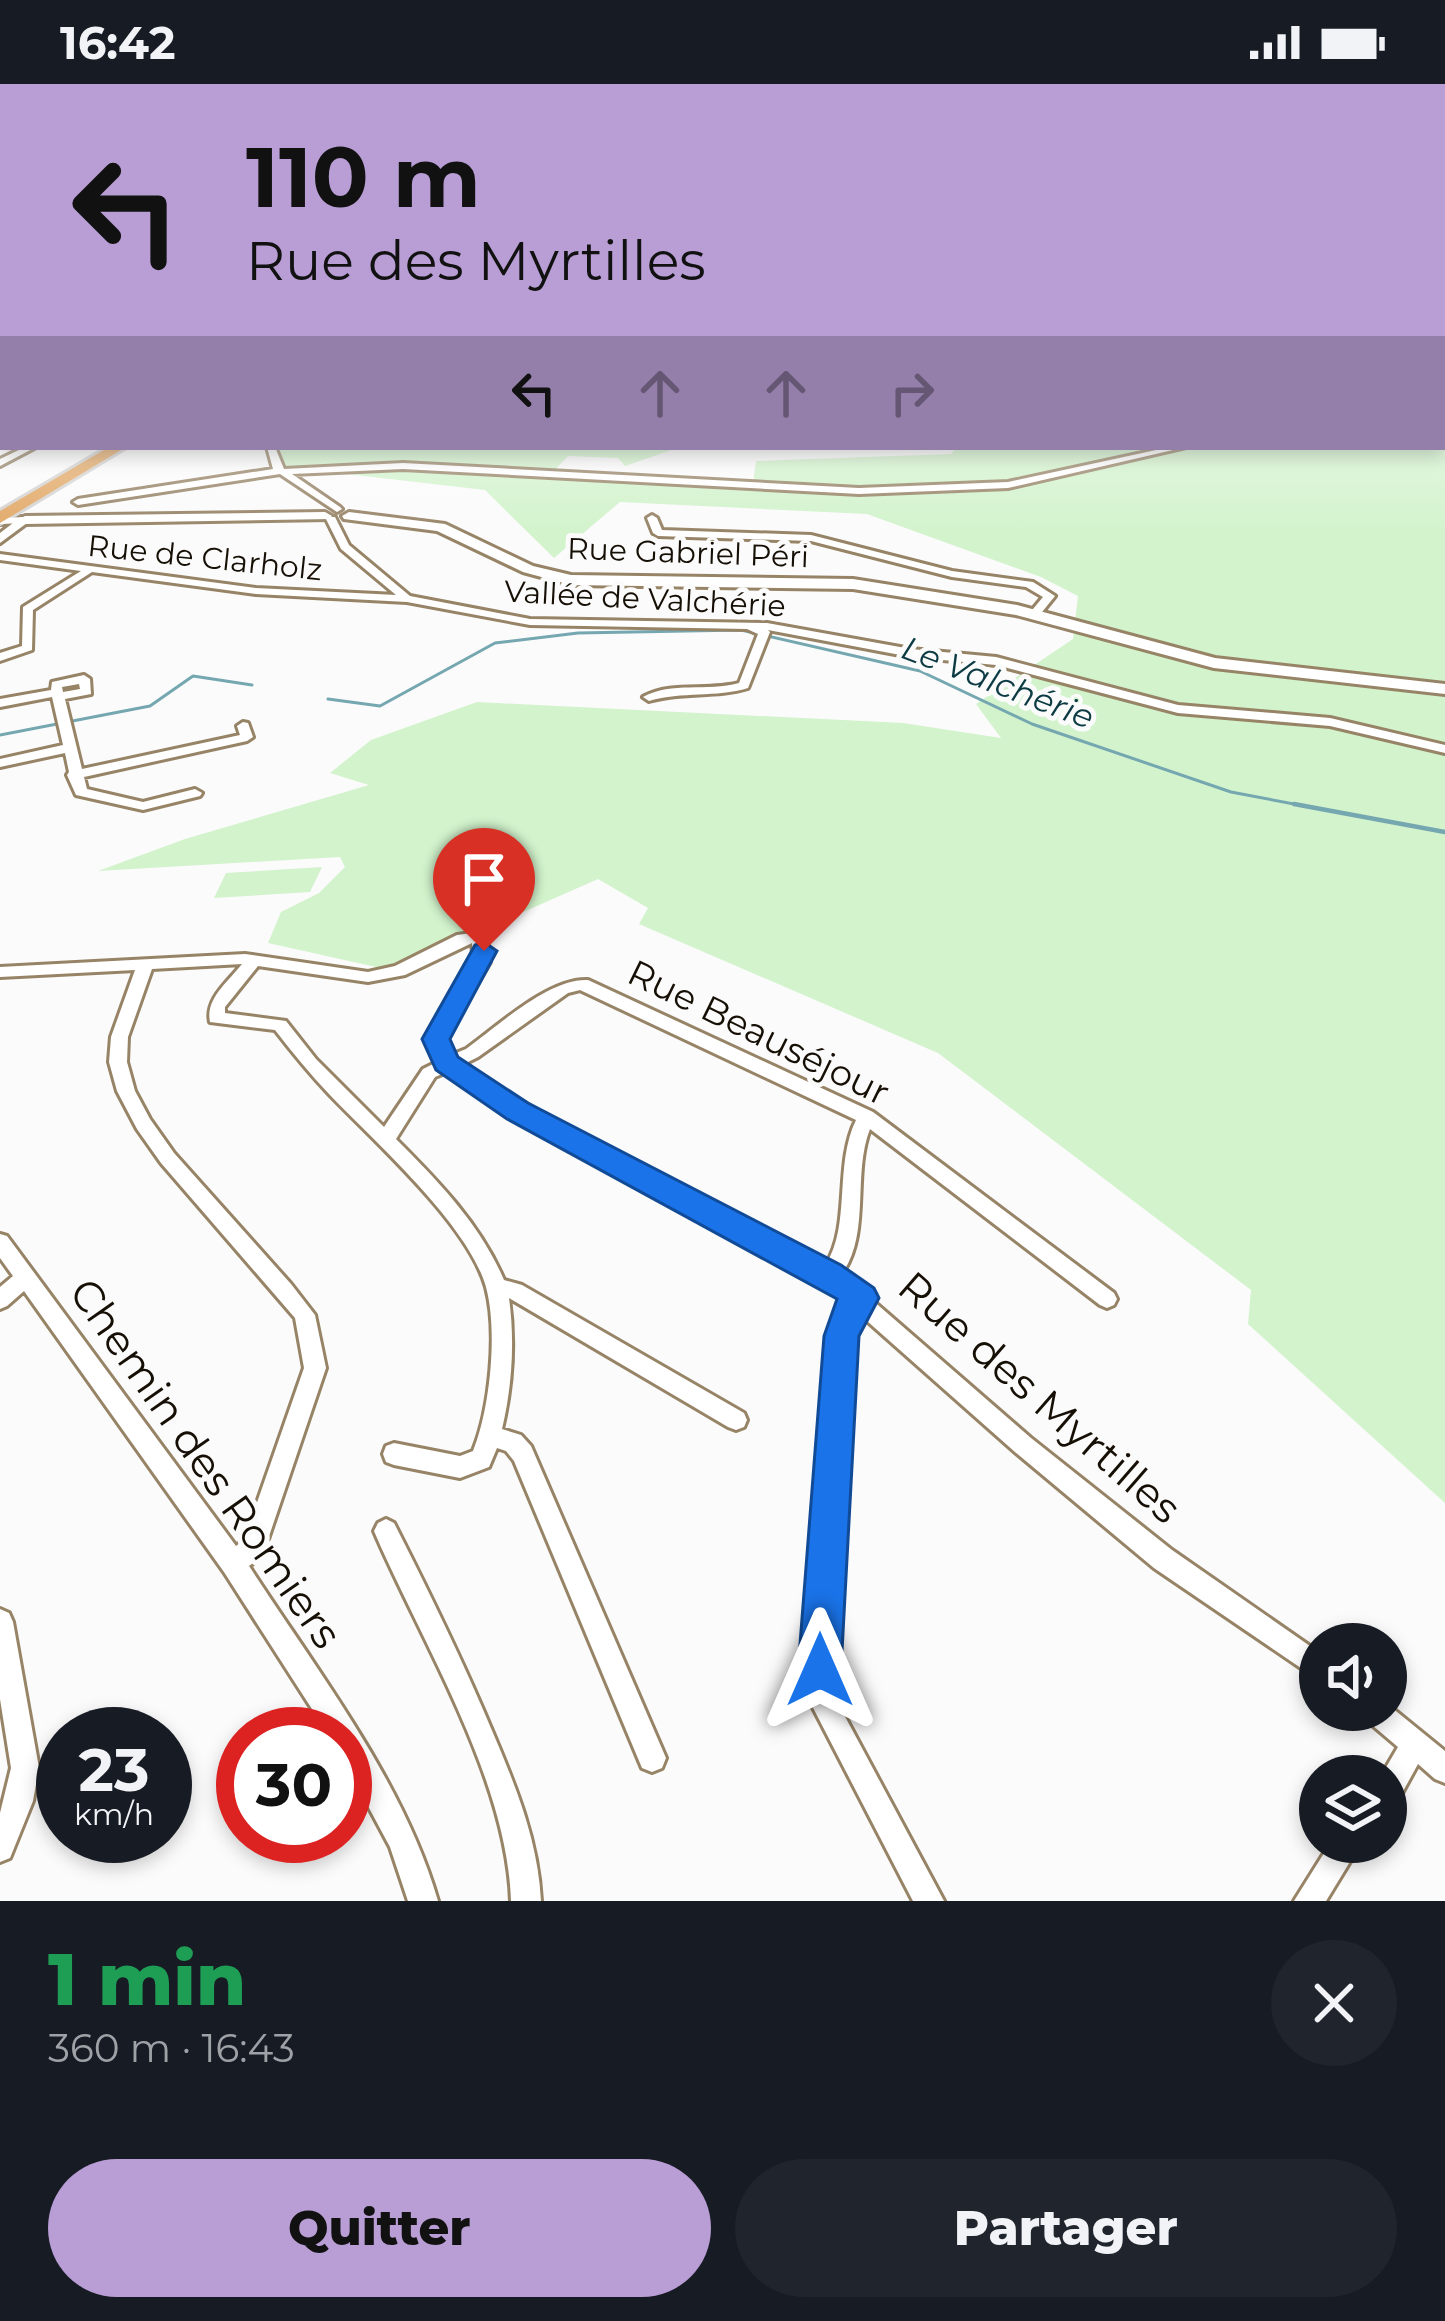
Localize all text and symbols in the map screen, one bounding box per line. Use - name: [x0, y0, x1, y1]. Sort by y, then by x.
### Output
- text: 16:42: [60, 15, 176, 70]
- text: 110 m: [246, 126, 481, 228]
- icon: left: [48, 132, 204, 288]
- text: Rue des Myrtilles: [246, 228, 706, 294]
- icon: left: [501, 360, 567, 426]
- icon: ahead: [627, 360, 693, 426]
- icon: ahead: [753, 360, 819, 426]
- icon: right: [879, 360, 945, 426]
- street label: Rue de Clarholz: [86, 527, 324, 588]
- street label: Rue Gabriel Péri: [566, 530, 810, 575]
- street label: Vallée de Valchérie: [503, 573, 787, 624]
- water label: Le Valchérie: [896, 627, 1100, 737]
- pin: [433, 828, 535, 951]
- icon: arrive: [451, 846, 517, 912]
- street label: Rue Beauséjour: [621, 950, 897, 1114]
- street label: Rue des Myrtilles: [888, 1260, 1192, 1534]
- street label: Chemin des Romiers: [59, 1268, 353, 1658]
- position arrow: [757, 1607, 883, 1733]
- map controls: [1299, 1623, 1407, 1863]
- button: sound: [1299, 1623, 1407, 1731]
- speed limit sign: 30: [216, 1707, 372, 1863]
- text: 23: [79, 1733, 149, 1806]
- button: layers: [1299, 1755, 1407, 1863]
- text: km/h: [74, 1796, 154, 1833]
- text: 1 min: [48, 1935, 246, 2023]
- button: close: [1271, 1940, 1397, 2066]
- text: 360 m · 16:43: [48, 2024, 295, 2072]
- button: Quitter: [48, 2159, 711, 2297]
- button: Partager: [735, 2159, 1397, 2297]

